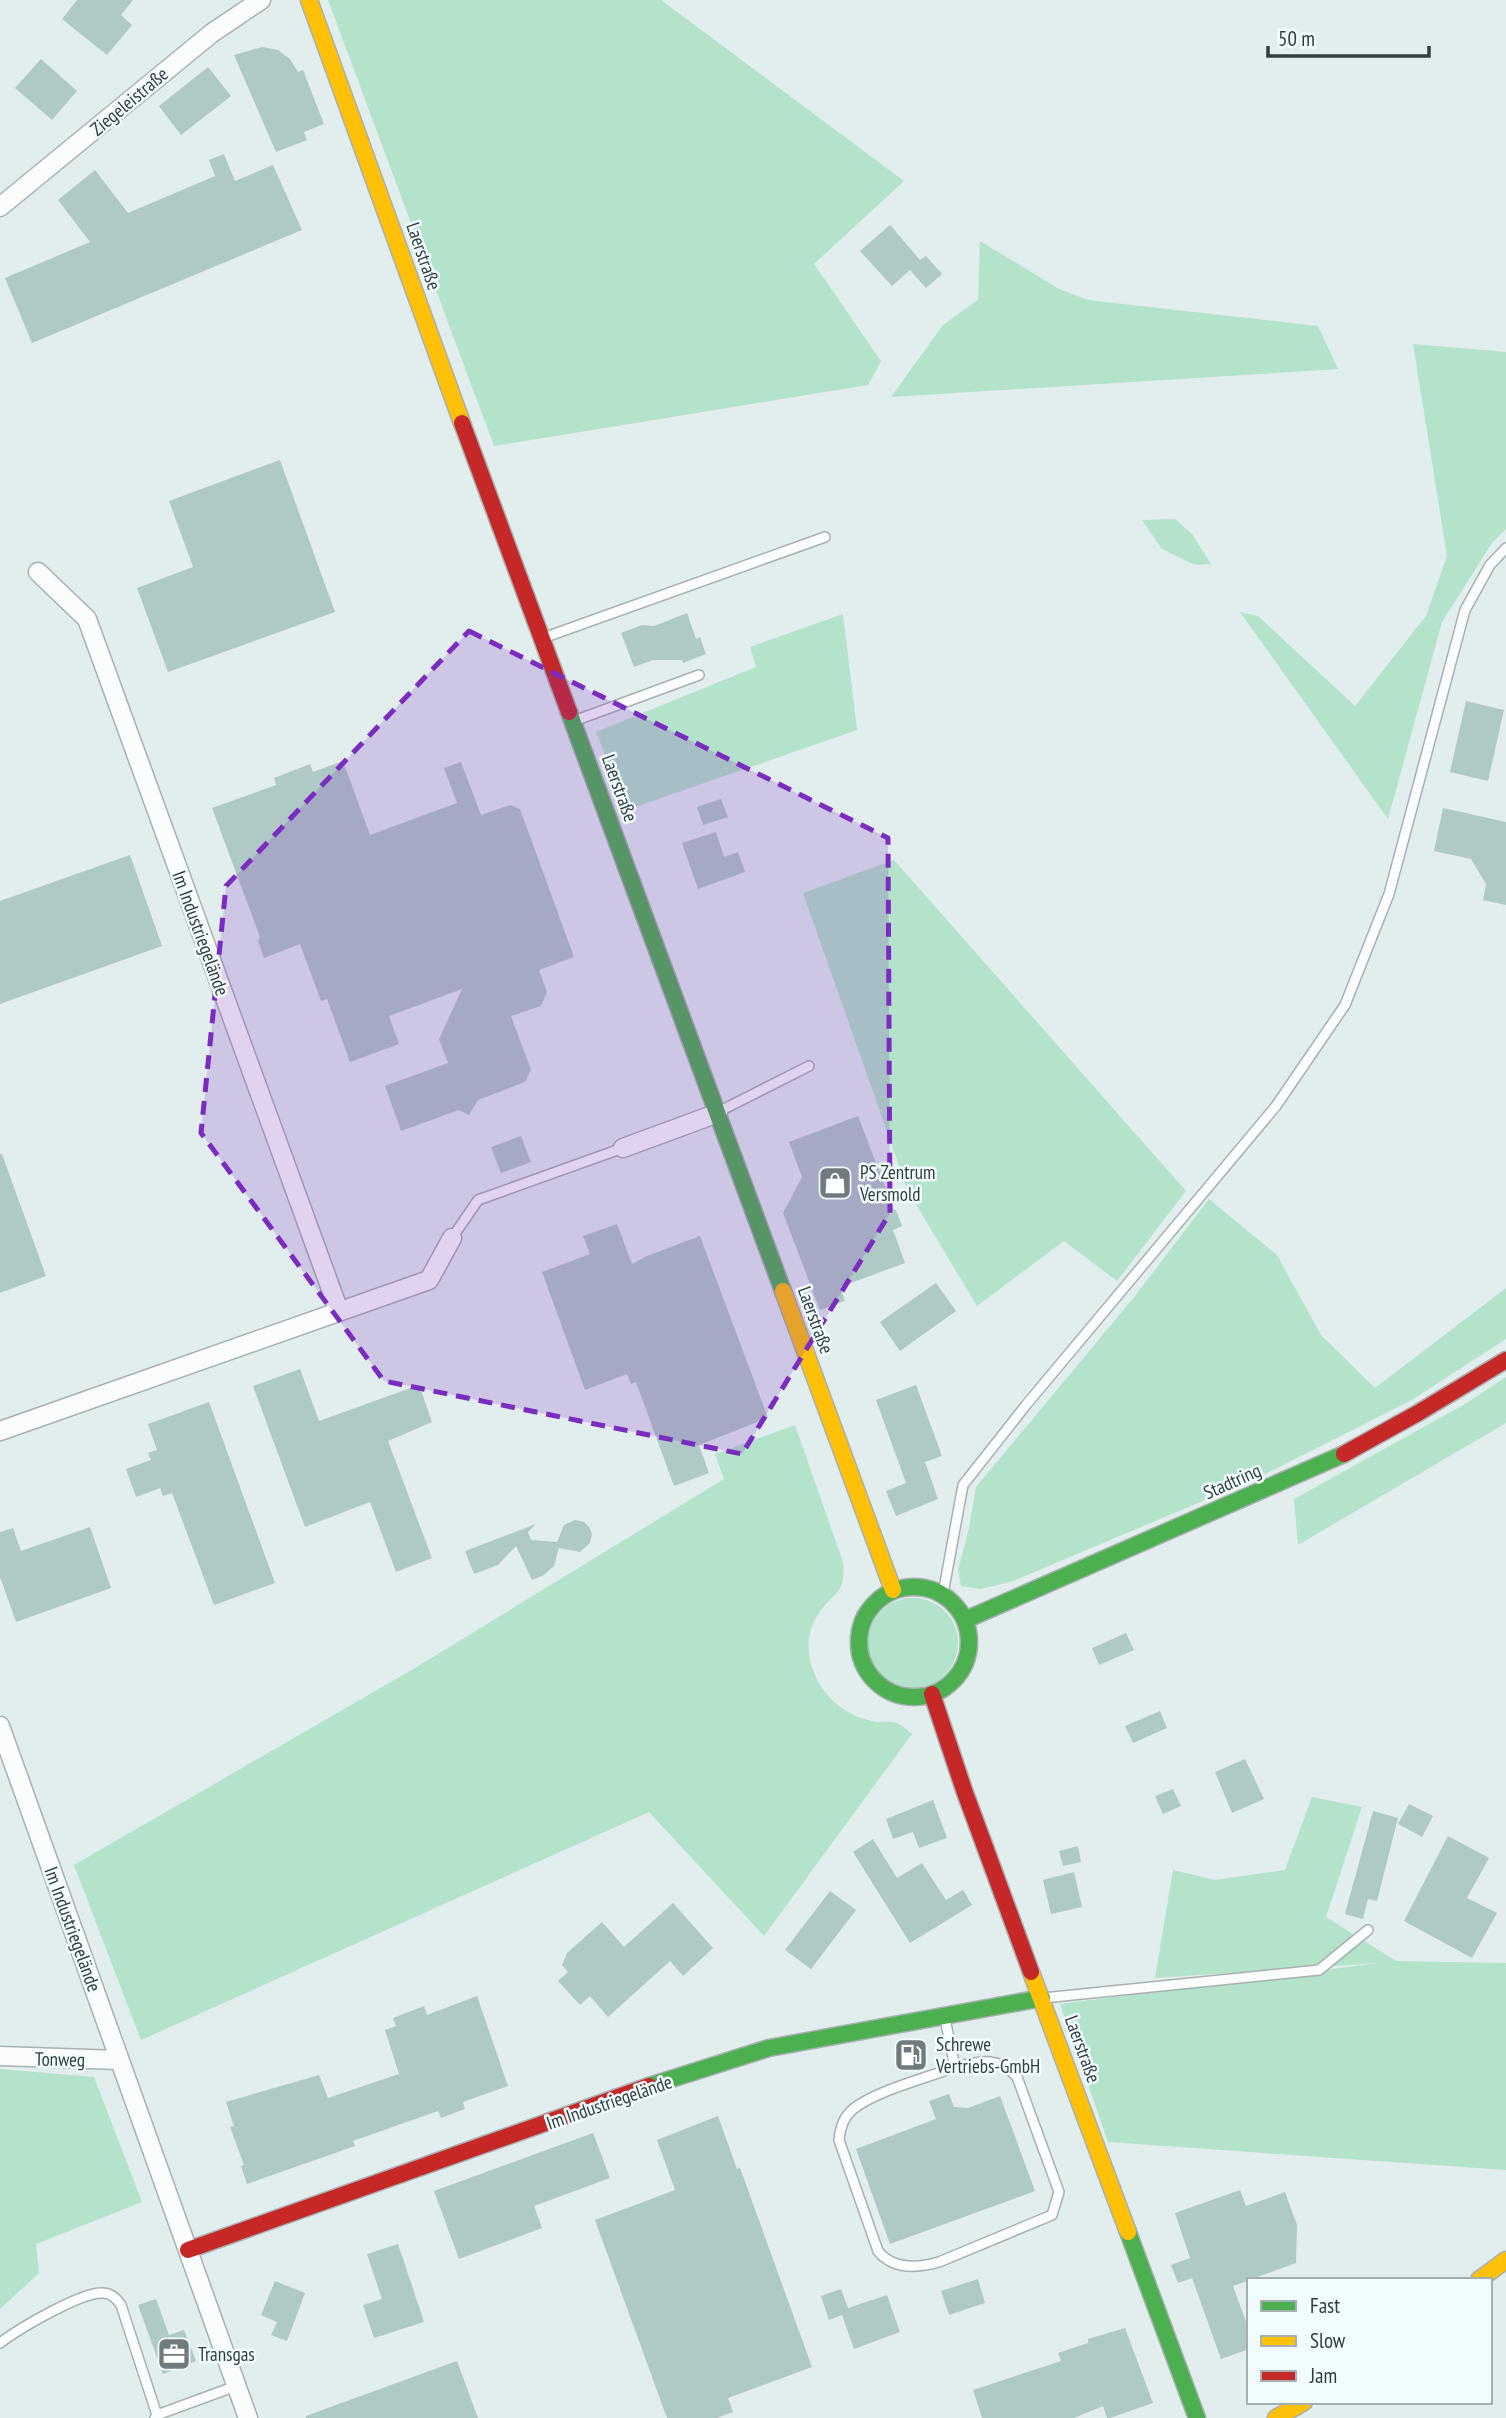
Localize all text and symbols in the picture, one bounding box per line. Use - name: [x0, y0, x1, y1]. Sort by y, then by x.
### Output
- scale bar: [1268, 14, 1429, 58]
- text: 50 m: [1278, 25, 1315, 52]
- street label: Ziegeleistraße: [85, 61, 173, 140]
- street label: Laerstraße: [401, 219, 447, 293]
- street label: Laerstraße: [597, 751, 643, 825]
- street label: Im Industriegelände: [167, 867, 235, 999]
- place label: PS Zentrum Versmold: [859, 1160, 935, 1206]
- shop icon: PS Zentrum Versmold: [816, 1164, 854, 1202]
- street label: Laerstraße: [793, 1283, 839, 1357]
- street label: Stadtring: [1200, 1458, 1264, 1504]
- street label: Im Industriegelände: [39, 1863, 107, 1995]
- street label: Laerstraße: [1060, 2012, 1106, 2086]
- place label: Schrewe Vertriebs-GmbH: [935, 2032, 1040, 2078]
- fuel station icon: Schrewe Vertriebs-GmbH: [892, 2036, 930, 2074]
- street label: Tonweg: [35, 2047, 85, 2071]
- street label: Im Industriegelände: [543, 2069, 675, 2135]
- legend: [1247, 2278, 1492, 2404]
- text: Fast: [1310, 2292, 1340, 2319]
- text: Slow: [1310, 2327, 1346, 2354]
- office icon: Transgas: [155, 2335, 193, 2373]
- place label: Transgas: [198, 2342, 255, 2366]
- text: Jam: [1309, 2362, 1337, 2389]

